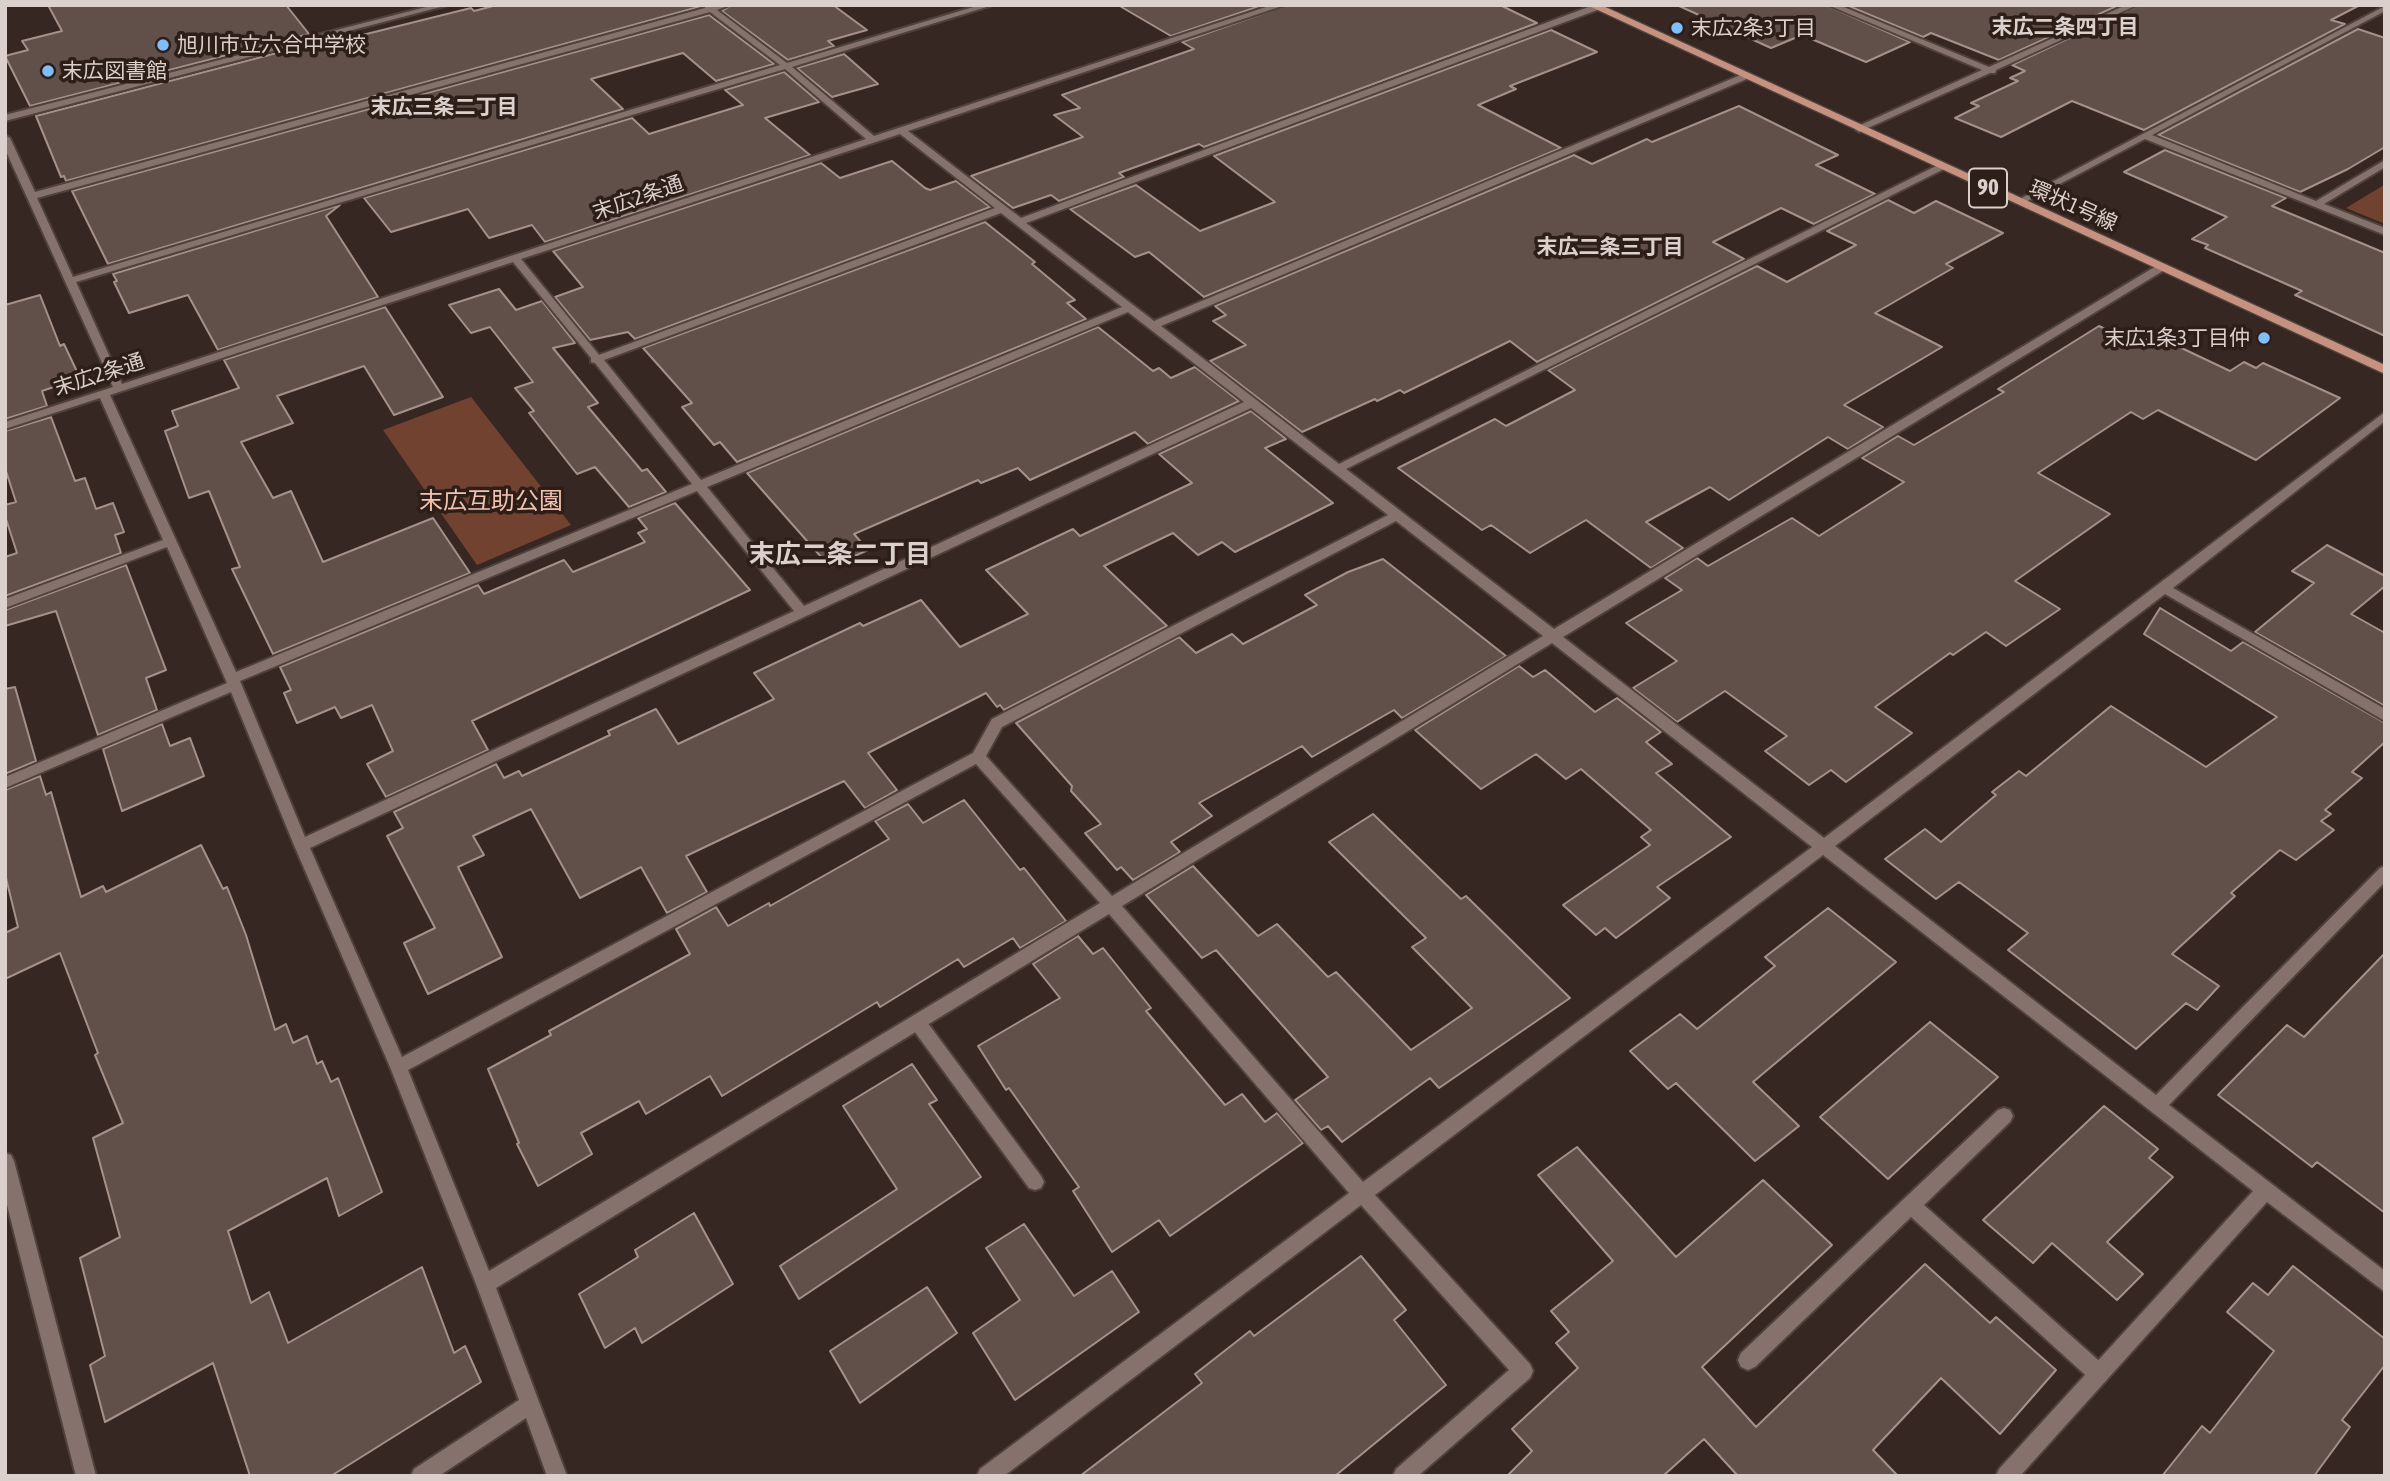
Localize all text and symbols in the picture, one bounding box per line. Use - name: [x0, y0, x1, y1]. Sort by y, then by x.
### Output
- district label: 末広二条四丁目: [1992, 14, 2138, 40]
- place label: 末広2条3丁目: [1691, 15, 1816, 41]
- marker: 末広2条3丁目: [1669, 20, 1685, 36]
- place label: 旭川市立六合中学校: [177, 32, 366, 58]
- marker: 旭川市立六合中学校: [155, 37, 171, 53]
- place label: 末広図書館: [62, 58, 167, 84]
- marker: 末広図書館: [40, 63, 56, 79]
- district label: 末広三条二丁目: [371, 94, 517, 120]
- road number: 90: [1969, 168, 2007, 208]
- street label: 末広2条通: [590, 171, 686, 225]
- street label: 環状1号線: [2025, 175, 2121, 237]
- district label: 末広二条三丁目: [1537, 234, 1683, 260]
- place label: 末広1条3丁目仲: [2104, 325, 2250, 351]
- marker: 末広1条3丁目仲: [2256, 330, 2272, 346]
- street label: 末広2条通: [50, 349, 148, 401]
- park label: 末広互助公園: [419, 487, 563, 515]
- district label: 末広二条二丁目: [749, 539, 931, 571]

